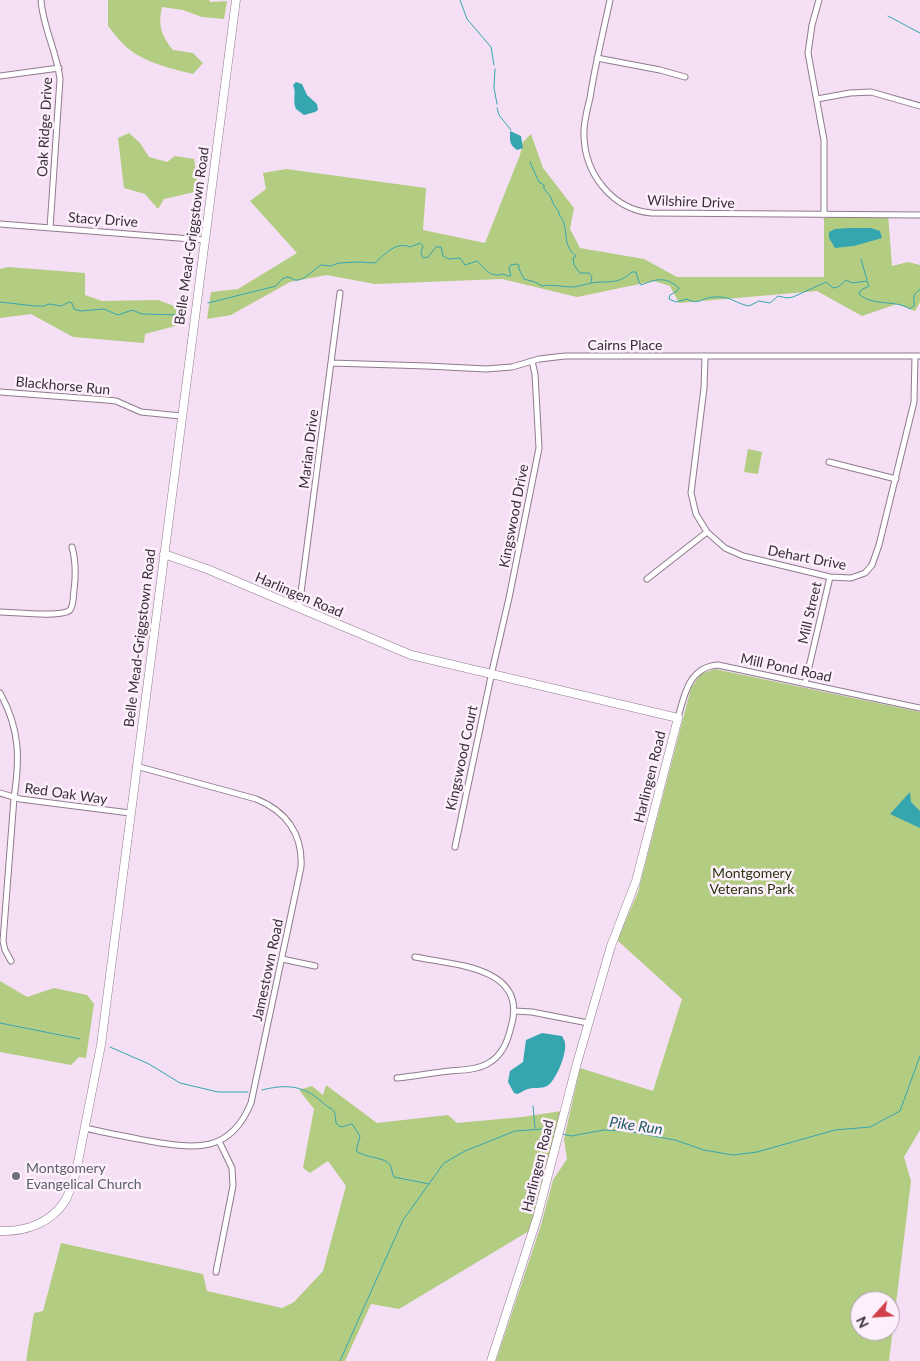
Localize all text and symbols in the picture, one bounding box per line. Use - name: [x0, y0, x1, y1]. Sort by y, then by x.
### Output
- street label: Oak Ridge Drive: [34, 77, 56, 177]
- street label: Belle Mead-Griggstown Road: [171, 146, 213, 326]
- street label: Wilshire Drive: [647, 192, 735, 212]
- street label: Stacy Drive: [67, 209, 139, 231]
- street label: Cairns Place: [588, 337, 662, 353]
- street label: Blackhorse Run: [15, 373, 111, 399]
- street label: Marian Drive: [296, 408, 322, 490]
- street label: Kingswood Drive: [496, 463, 532, 569]
- street label: Dehart Drive: [766, 542, 848, 574]
- street label: Belle Mead-Griggstown Road: [121, 548, 159, 728]
- street label: Harlingen Road: [252, 569, 346, 621]
- street label: Mill Street: [795, 580, 825, 646]
- street label: Mill Pond Road: [739, 650, 833, 686]
- street label: Kingswood Court: [443, 704, 481, 812]
- street label: Harlingen Road: [630, 729, 670, 825]
- street label: Red Oak Way: [23, 780, 109, 808]
- park label: Montgomery Veterans Park: [710, 865, 794, 898]
- street label: Jamestown Road: [249, 917, 287, 1023]
- water label: Pike Run: [608, 1113, 664, 1139]
- street label: Harlingen Road: [518, 1118, 558, 1214]
- place label: Montgomery Evangelical Church: [26, 1160, 142, 1192]
- marker: Montgomery Evangelical Church: [10, 1170, 22, 1182]
- north arrow: [850, 1291, 900, 1341]
- text: N: [852, 1314, 872, 1331]

